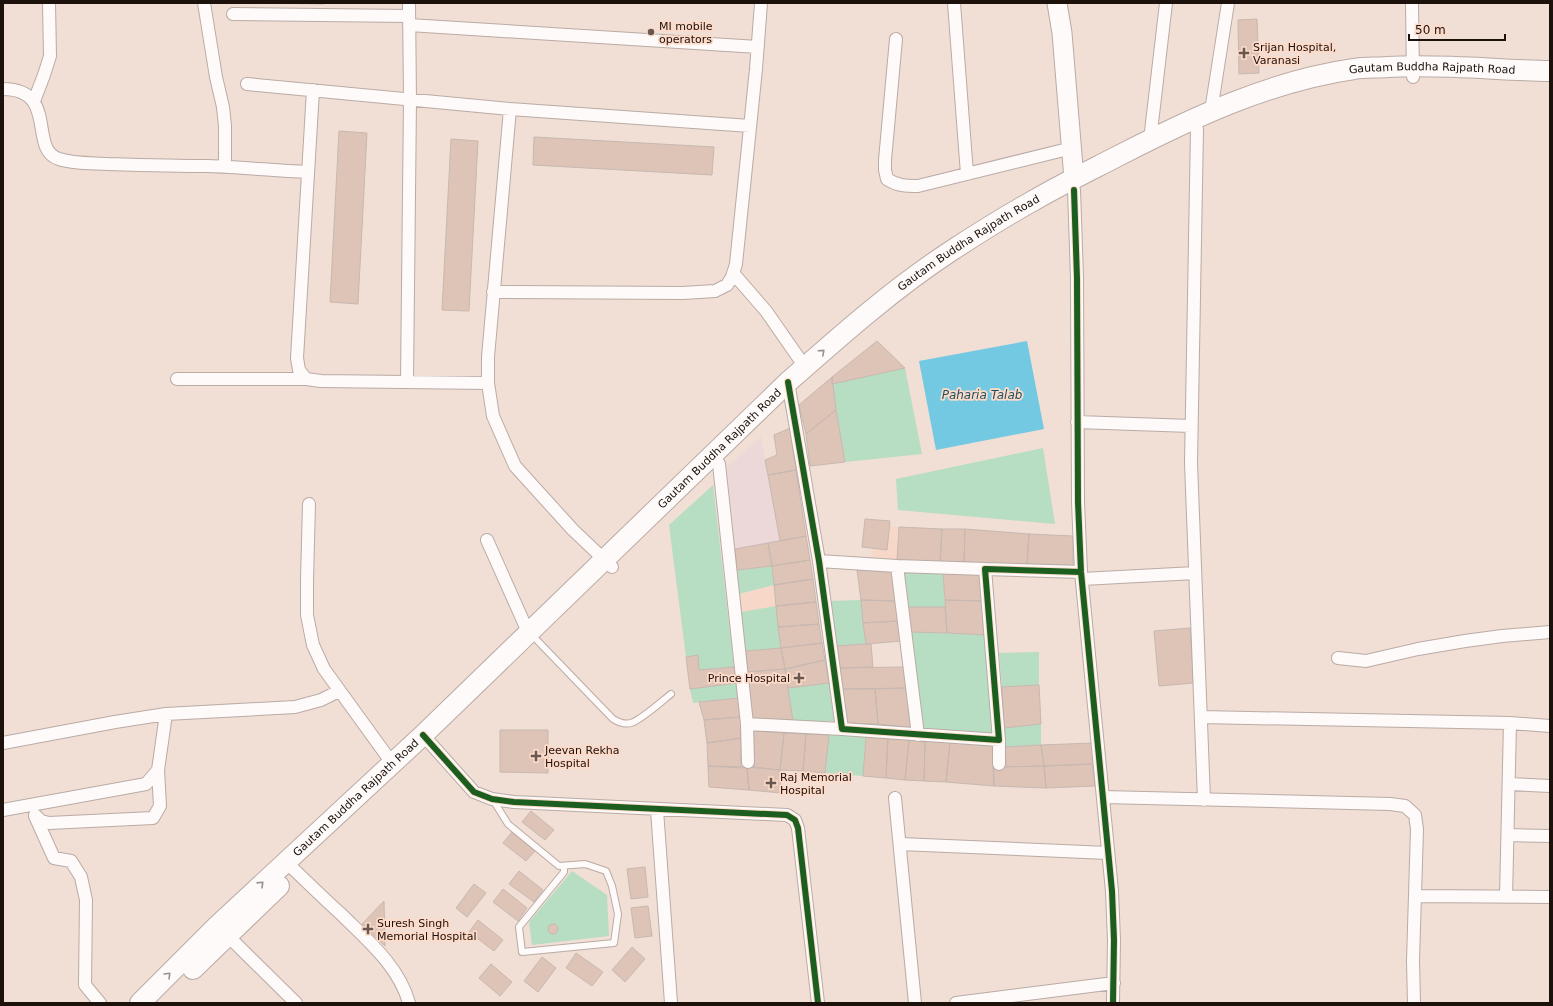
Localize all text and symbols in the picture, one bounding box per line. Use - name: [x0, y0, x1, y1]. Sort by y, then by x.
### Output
- scale bar: [1409, 16, 1505, 42]
- place label: MI mobile operators: [659, 20, 713, 46]
- text: 50 m: [1415, 23, 1446, 37]
- marker: MI mobile operators: [646, 27, 656, 37]
- place label: Srijan Hospital, Varanasi: [1253, 41, 1336, 67]
- marker: Srijan Hospital, Varanasi: [1238, 47, 1250, 59]
- street label: Gautam Buddha Rajpath Road: [1348, 60, 1516, 77]
- street label: Gautam Buddha Rajpath Road: [895, 192, 1042, 294]
- one-way arrow: [817, 349, 825, 356]
- street label: Gautam Buddha Rajpath Road: [655, 386, 784, 511]
- water label: Paharia Talab: [942, 388, 1023, 402]
- place label: Prince Hospital: [708, 672, 790, 685]
- marker: Prince Hospital: [793, 672, 805, 684]
- street label: Gautam Buddha Rajpath Road: [290, 736, 422, 859]
- place label: Jeevan Rekha Hospital: [544, 744, 620, 770]
- marker: Jeevan Rekha Hospital: [530, 750, 542, 762]
- place label: Raj Memorial Hospital: [780, 771, 852, 797]
- marker: Raj Memorial Hospital: [765, 777, 777, 789]
- one-way arrow: [256, 882, 264, 889]
- place label: Suresh Singh Memorial Hospital: [377, 917, 476, 943]
- marker: Suresh Singh Memorial Hospital: [362, 923, 374, 935]
- one-way arrow: [163, 973, 171, 980]

